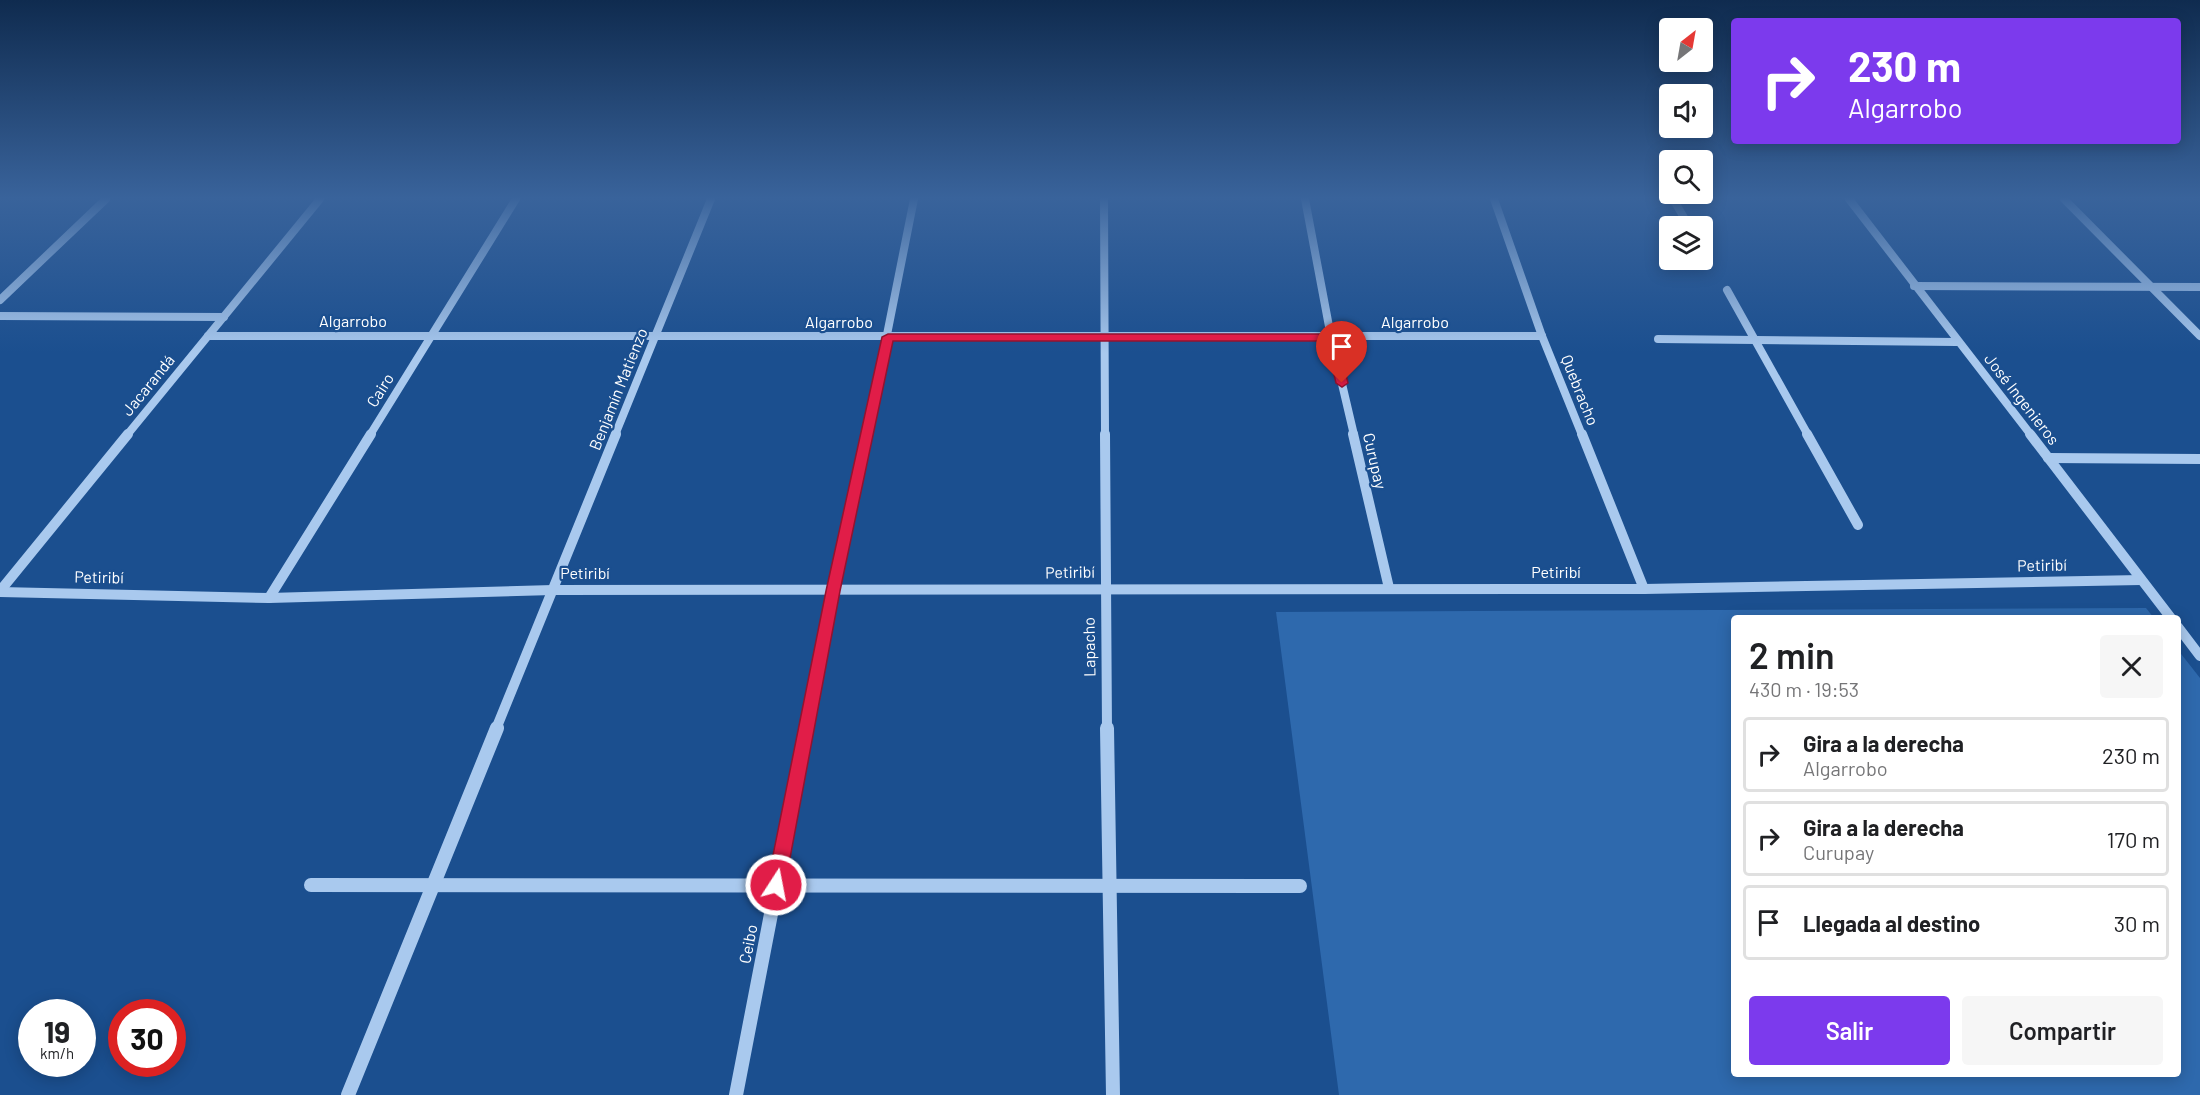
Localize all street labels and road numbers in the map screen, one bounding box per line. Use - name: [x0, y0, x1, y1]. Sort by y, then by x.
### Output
- street label: Algarrobo: [319, 311, 387, 330]
- street label: Algarrobo: [805, 312, 873, 331]
- street label: Algarrobo: [1381, 312, 1449, 331]
- street label: Benjamín Matienzo: [584, 325, 651, 453]
- street label: José Ingenieros: [1981, 349, 2064, 448]
- street label: Jacarandá: [117, 350, 178, 419]
- street label: Quebracho: [1558, 352, 1603, 428]
- street label: Cairo: [362, 369, 397, 410]
- street label: Curupay: [1360, 431, 1391, 491]
- street label: Petiribí: [2017, 555, 2068, 574]
- street label: Petiribí: [1045, 562, 1096, 581]
- street label: Petiribí: [1531, 562, 1581, 581]
- street label: Petiribí: [560, 563, 610, 582]
- street label: Petiribí: [74, 567, 125, 586]
- street label: Lapacho: [1078, 617, 1099, 677]
- street label: Ceibo: [734, 923, 761, 965]

